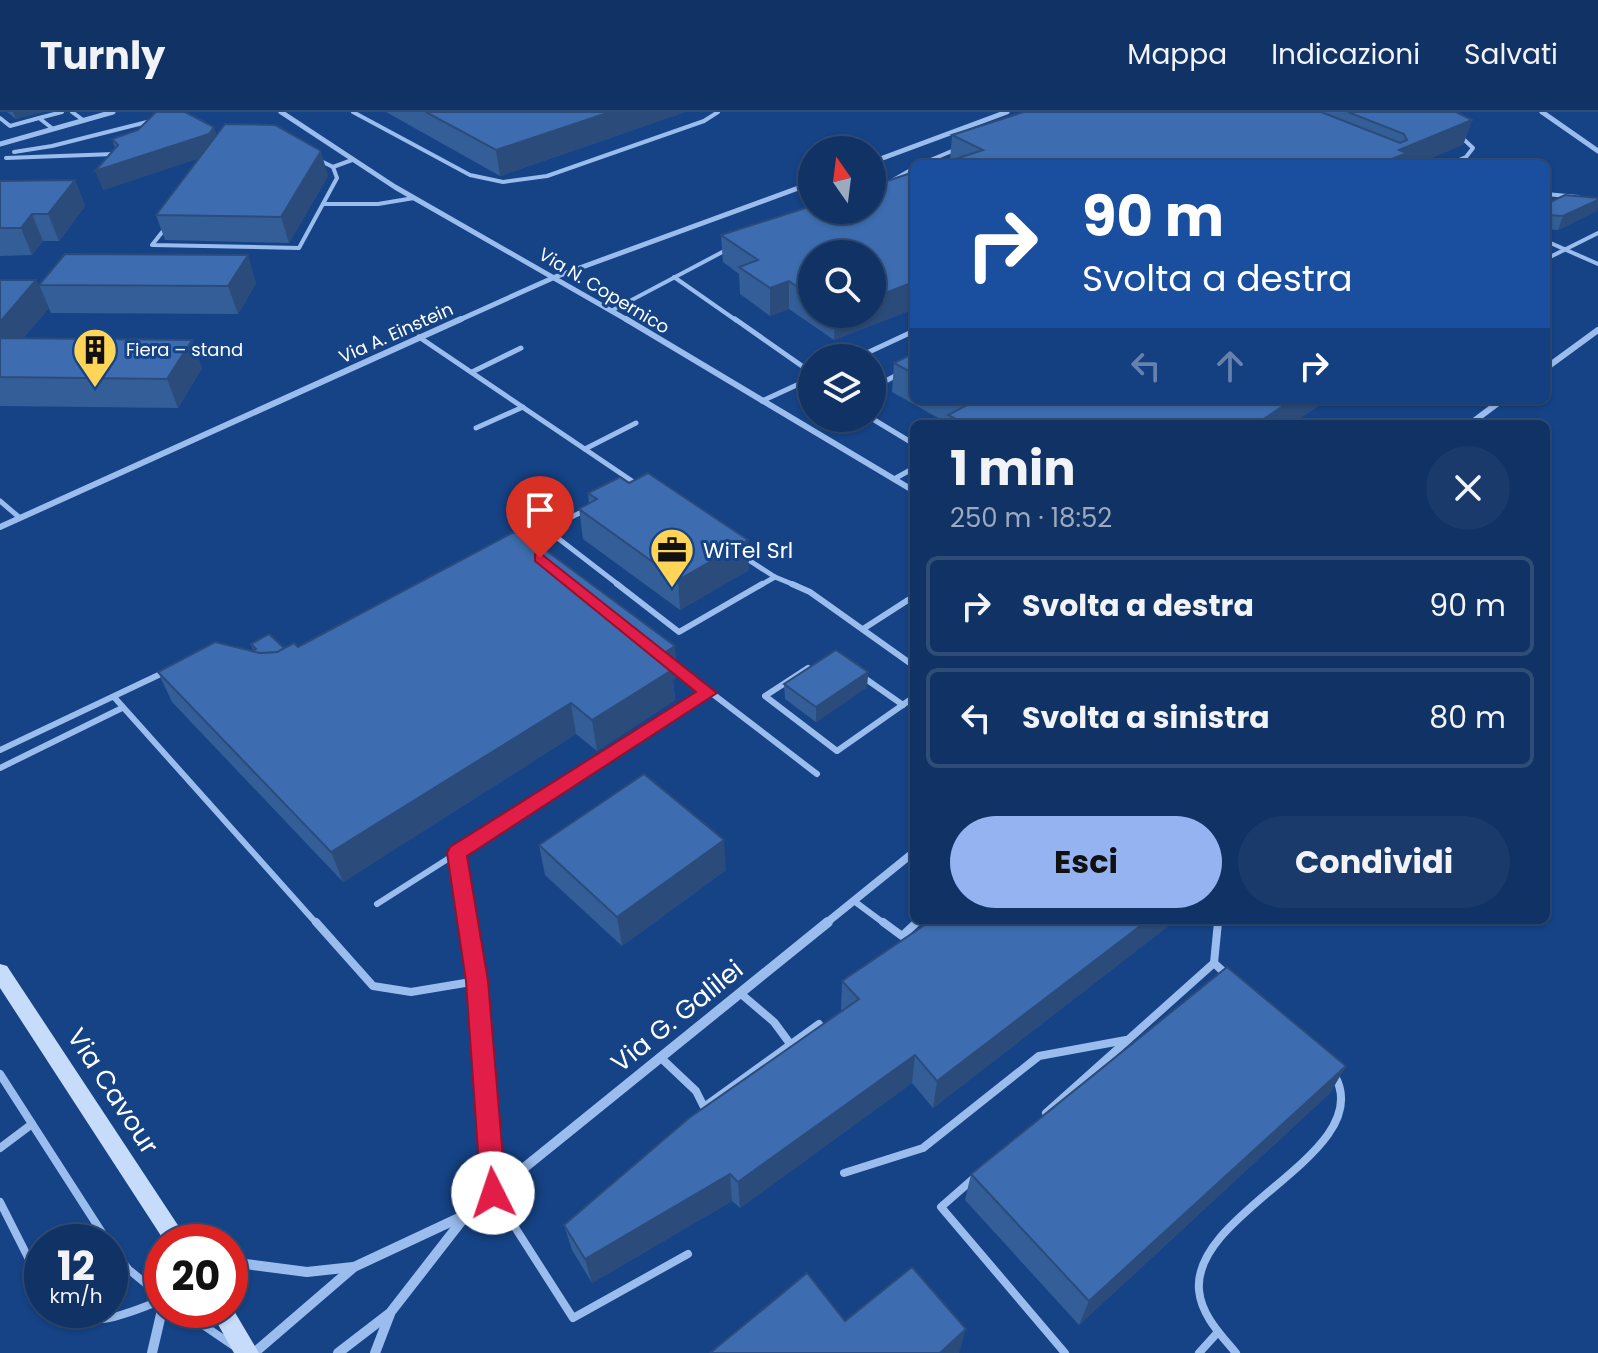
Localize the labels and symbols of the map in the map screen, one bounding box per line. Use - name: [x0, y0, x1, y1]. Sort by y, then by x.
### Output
- north arrow: [798, 136, 886, 224]
- street label: Via N. Copernico: [534, 242, 674, 340]
- street label: Via A. Einstein: [335, 296, 457, 369]
- building icon: Fiera – stand: [71, 326, 119, 389]
- place label: Fiera – stand: [126, 337, 243, 362]
- pin: [506, 476, 574, 558]
- office icon: WiTel Srl: [648, 526, 696, 589]
- place label: WiTel Srl: [703, 535, 793, 566]
- street label: Via G. Galilei: [603, 951, 751, 1081]
- street label: Via Cavour: [59, 1021, 167, 1161]
- position arrow: [451, 1151, 535, 1235]
- speed limit sign: 20: [144, 1224, 248, 1328]

